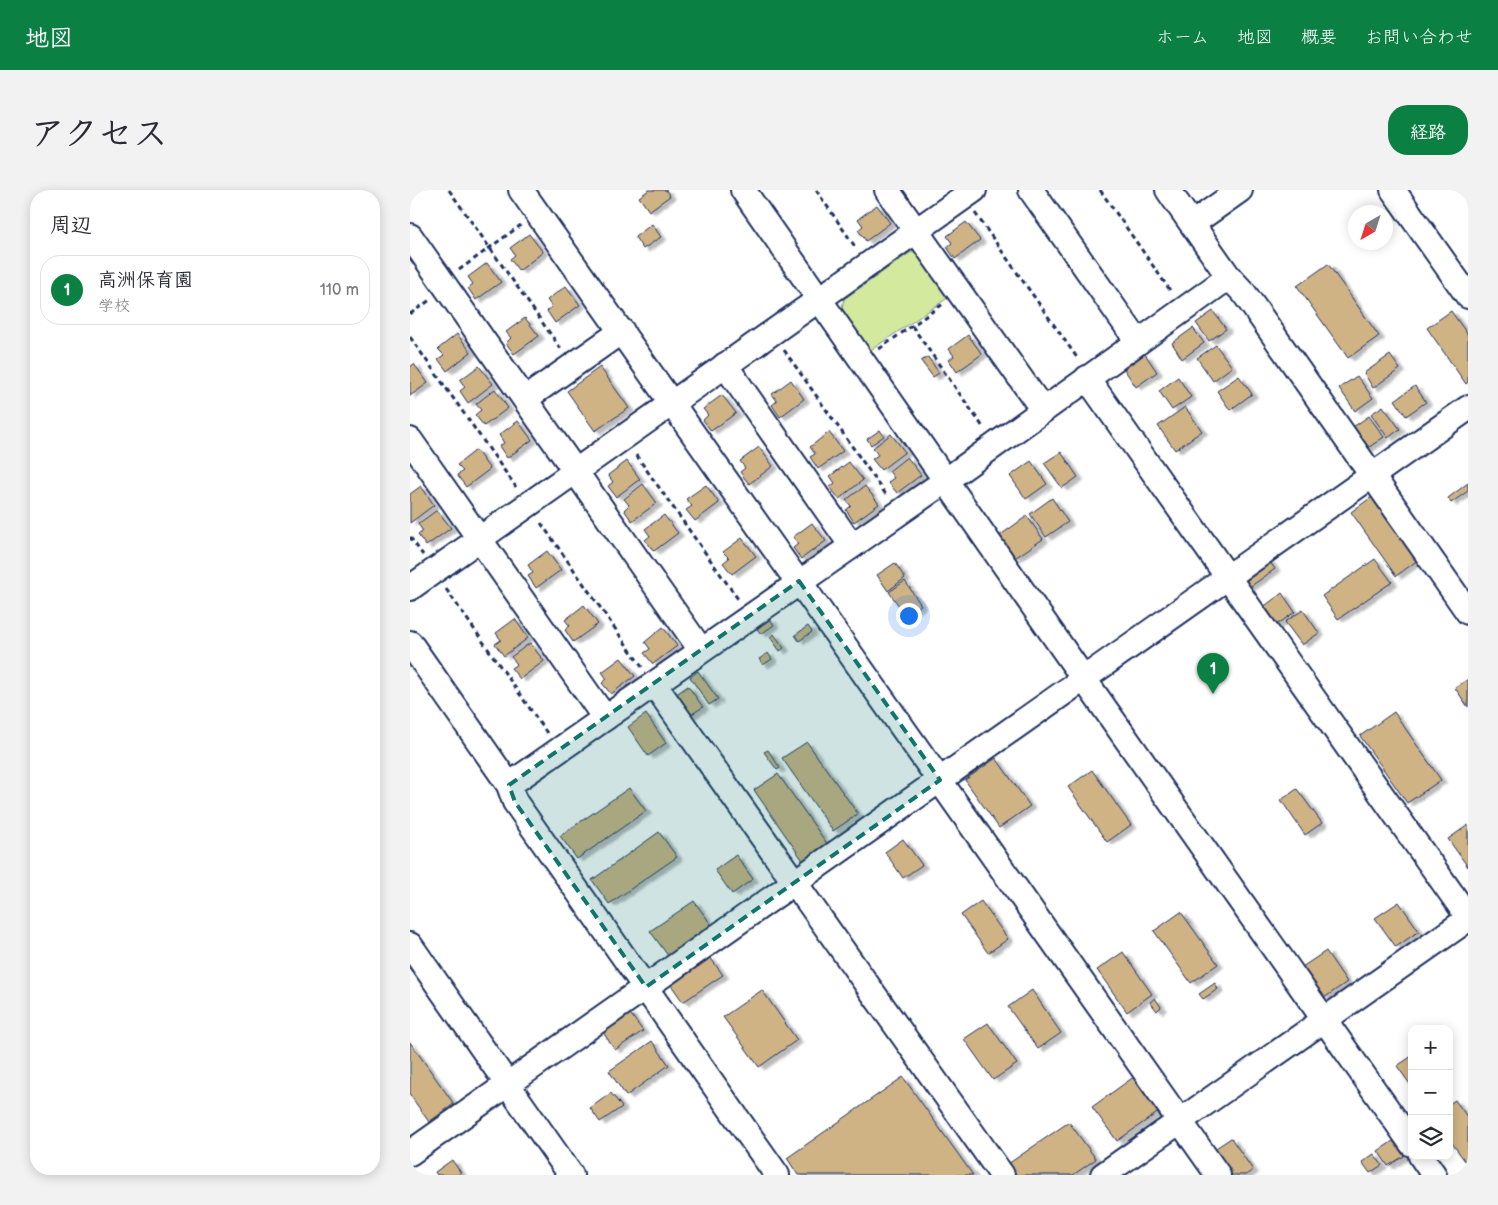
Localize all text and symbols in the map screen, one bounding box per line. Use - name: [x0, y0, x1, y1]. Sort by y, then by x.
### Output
- text: 地図: [25, 24, 73, 53]
- text: ホーム: [1156, 27, 1209, 48]
- text: 地図: [1237, 27, 1273, 48]
- text: 概要: [1301, 27, 1337, 48]
- text: お問い合わせ: [1365, 27, 1473, 48]
- button: 経路: [1388, 105, 1468, 155]
- text: アクセス: [30, 113, 168, 156]
- north arrow: [1348, 205, 1393, 250]
- text: 周辺: [50, 213, 92, 238]
- text: 高洲保育園: [98, 269, 193, 292]
- text: 1: [64, 281, 70, 300]
- text: 110 m: [320, 281, 359, 300]
- text: 学校: [98, 297, 130, 316]
- your location: [896, 603, 922, 629]
- pin: 1: [1197, 653, 1229, 694]
- map controls: [1408, 1025, 1453, 1160]
- button: +: [1408, 1025, 1453, 1070]
- button: −: [1408, 1070, 1453, 1115]
- button: layers: [1408, 1115, 1453, 1160]

